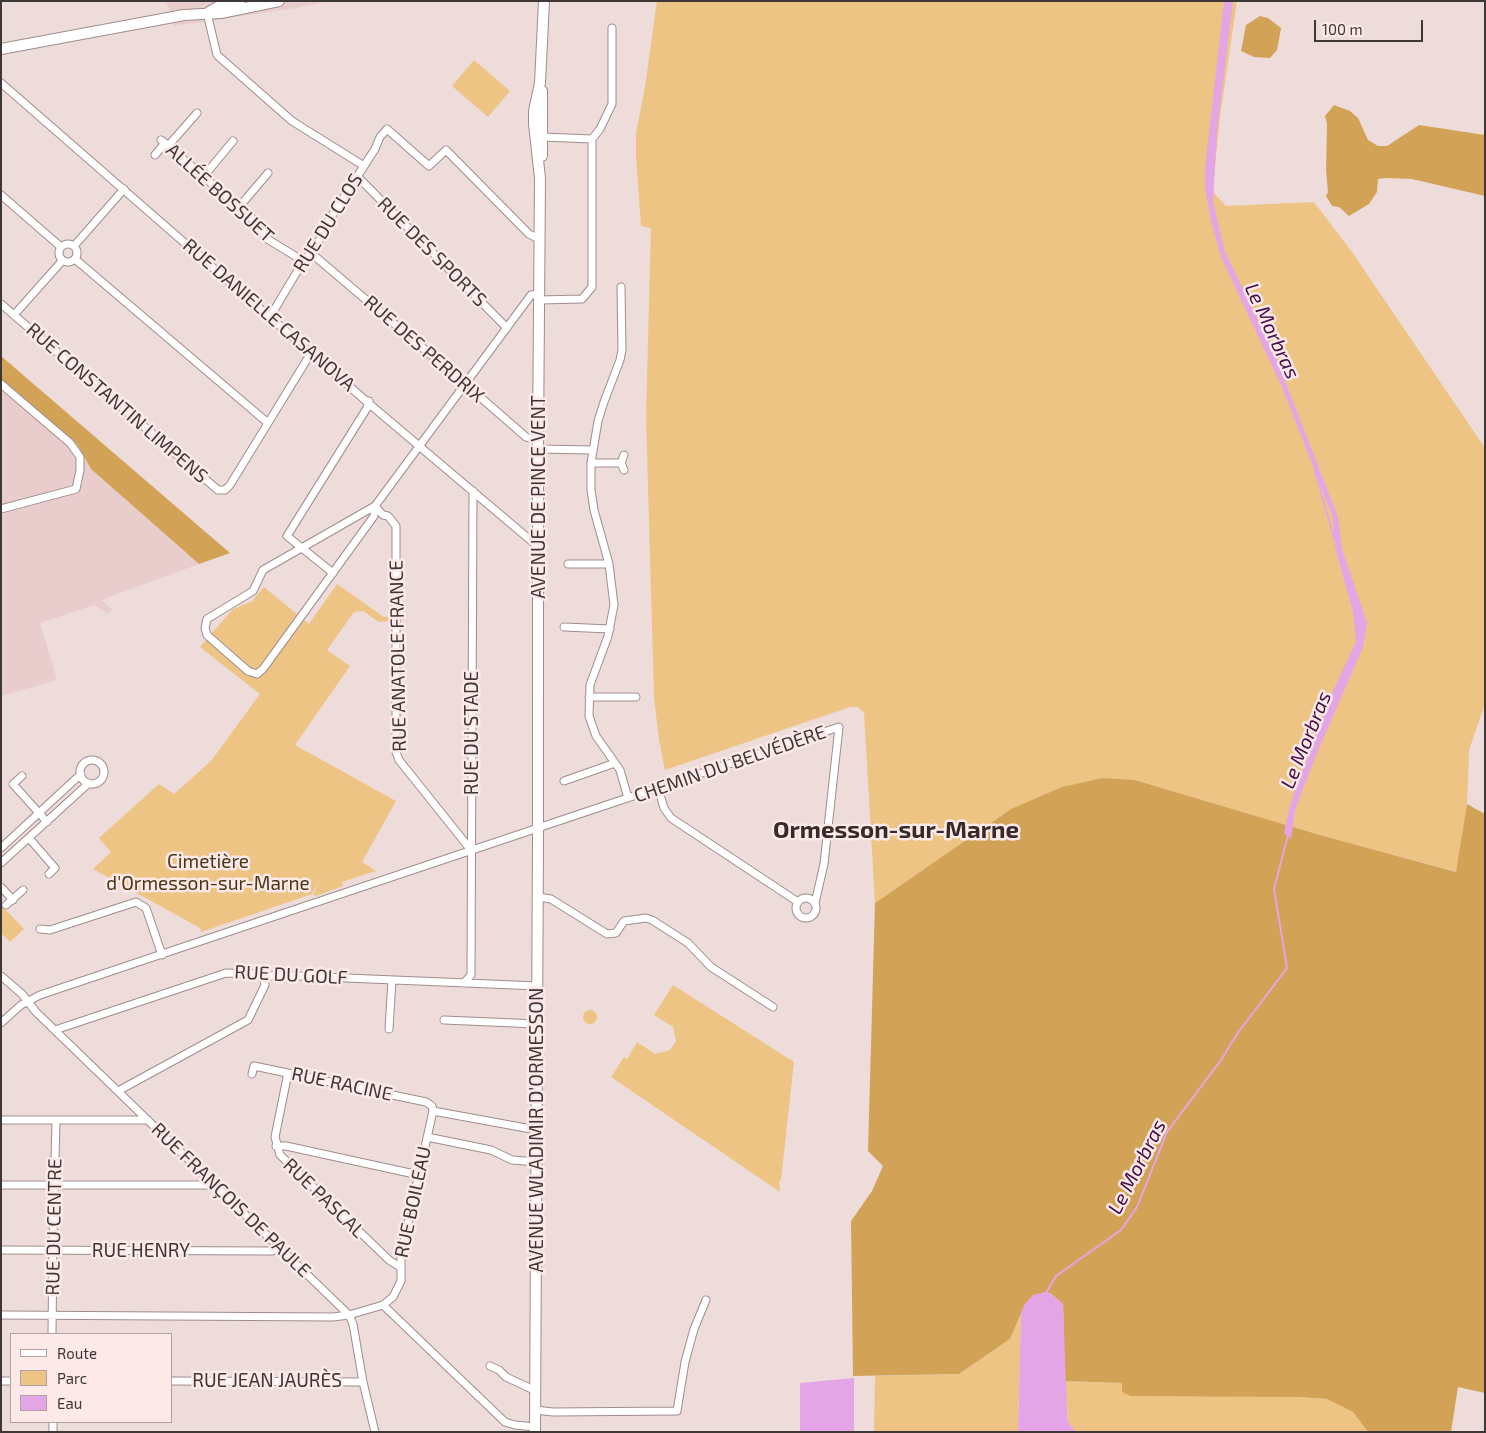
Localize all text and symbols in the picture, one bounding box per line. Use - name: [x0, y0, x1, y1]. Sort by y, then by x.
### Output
- scale bar: [1316, 10, 1425, 42]
- text: 100 m: [1322, 20, 1363, 38]
- street label: ALLÉE BOSSUET: [161, 139, 279, 247]
- street label: RUE DU CLOS: [289, 169, 367, 277]
- street label: RUE DES SPORTS: [373, 193, 491, 311]
- street label: RUE DANIELLE CASANOVA: [178, 234, 360, 396]
- water label: Le Morbras: [1239, 279, 1305, 383]
- street label: RUE DES PERDRIX: [359, 291, 489, 407]
- street label: RUE CONSTANTIN LIMPENS: [22, 318, 212, 488]
- street label: AVENUE DE PINCE VENT: [528, 395, 550, 599]
- street label: RUE ANATOLE FRANCE: [385, 560, 411, 752]
- street label: RUE DU STADE: [461, 671, 483, 795]
- water label: Le Morbras: [1276, 688, 1336, 792]
- street label: CHEMIN DU BELVÉDÈRE: [631, 720, 829, 808]
- district label: Ormesson-sur-Marne: [773, 816, 1019, 844]
- park label: Cimetière d'Ormesson-sur-Marne: [106, 851, 310, 895]
- street label: RUE DU GOLF: [234, 961, 348, 989]
- street label: AVENUE WLADIMIR D'ORMESSON: [526, 988, 548, 1272]
- street label: RUE RACINE: [289, 1062, 395, 1106]
- water label: Le Morbras: [1103, 1116, 1171, 1218]
- street label: RUE FRANÇOIS DE PAULE: [147, 1118, 315, 1282]
- street label: RUE BOILEAU: [390, 1144, 436, 1260]
- street label: RUE PASCAL: [278, 1153, 370, 1243]
- street label: RUE DU CENTRE: [41, 1158, 67, 1296]
- street label: RUE HENRY: [92, 1240, 190, 1262]
- legend: [10, 1333, 172, 1423]
- text: Route: [57, 1344, 97, 1362]
- text: Parc: [57, 1369, 87, 1387]
- street label: RUE JEAN JAURÈS: [192, 1370, 342, 1392]
- text: Eau: [57, 1394, 82, 1412]

